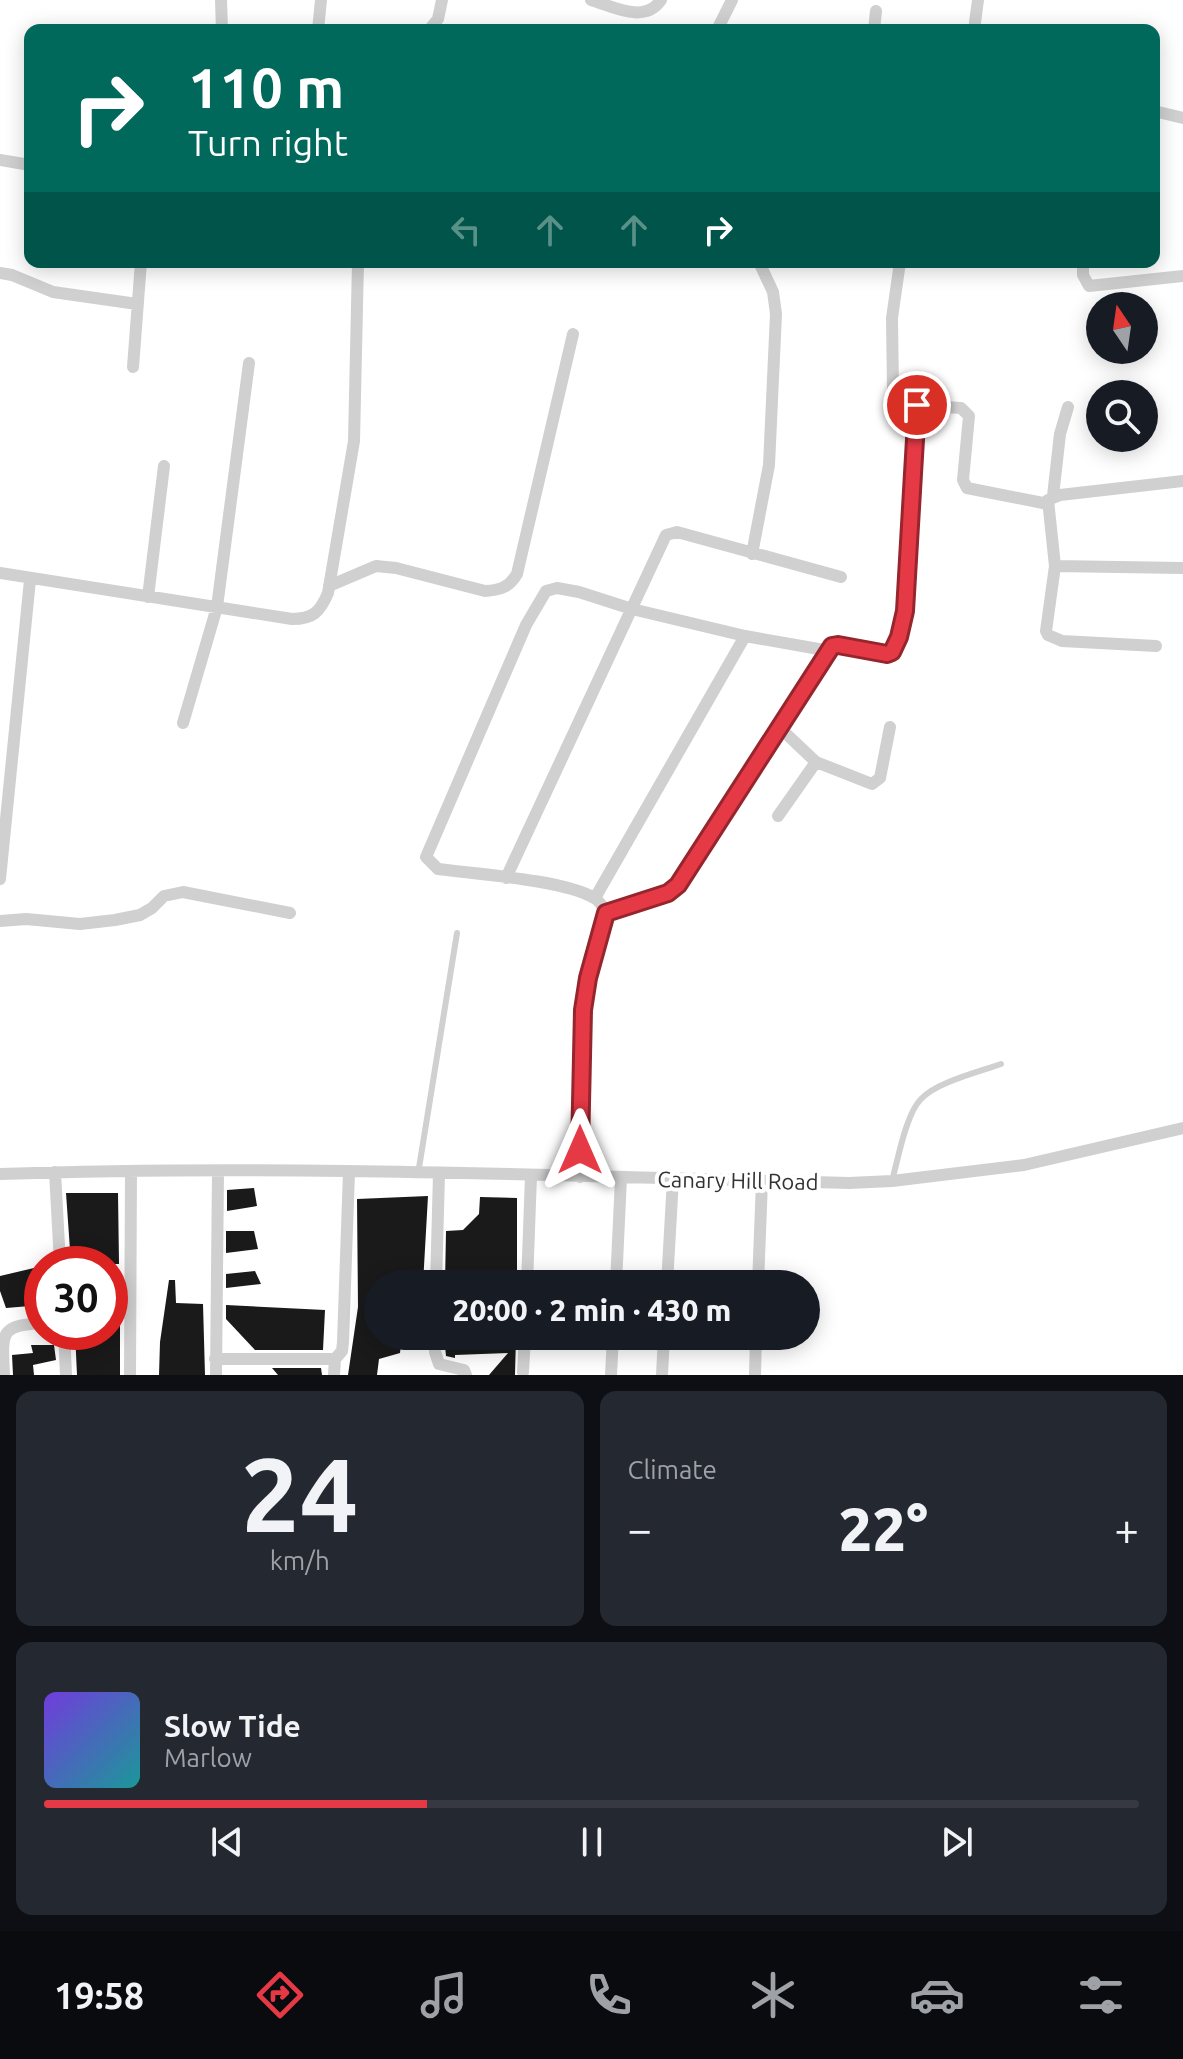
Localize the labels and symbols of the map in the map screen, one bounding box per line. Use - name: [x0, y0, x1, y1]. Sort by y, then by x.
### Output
- north arrow: [1086, 292, 1158, 364]
- pin: [883, 371, 951, 439]
- position arrow: [538, 1108, 622, 1192]
- street label: Canary Hill Road: [657, 1166, 819, 1194]
- speed limit sign: 30: [24, 1246, 128, 1350]

